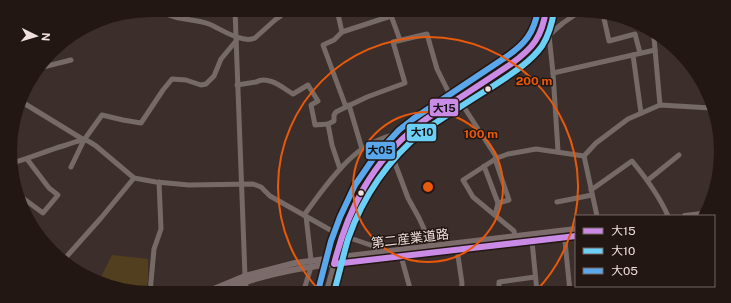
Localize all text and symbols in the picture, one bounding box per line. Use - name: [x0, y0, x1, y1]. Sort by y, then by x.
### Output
- north arrow: [16, 16, 56, 56]
- text: N: [40, 32, 52, 42]
- text: 200 m: [516, 74, 552, 88]
- unlabelled marker: [483, 84, 493, 94]
- line badge: 大15: [429, 98, 459, 117]
- text: 大15: [432, 102, 456, 114]
- line badge: 大10: [406, 123, 437, 142]
- text: 大10: [411, 126, 433, 138]
- text: 100 m: [464, 127, 498, 141]
- line badge: 大05: [365, 141, 396, 160]
- text: 大05: [367, 144, 393, 156]
- centre of rings: [421, 180, 435, 194]
- unlabelled marker: [356, 188, 366, 198]
- legend: [575, 215, 715, 287]
- text: 大15: [611, 224, 636, 238]
- street label: 第二産業道路: [370, 226, 450, 251]
- text: 大10: [611, 244, 635, 258]
- text: 大05: [611, 264, 638, 278]

